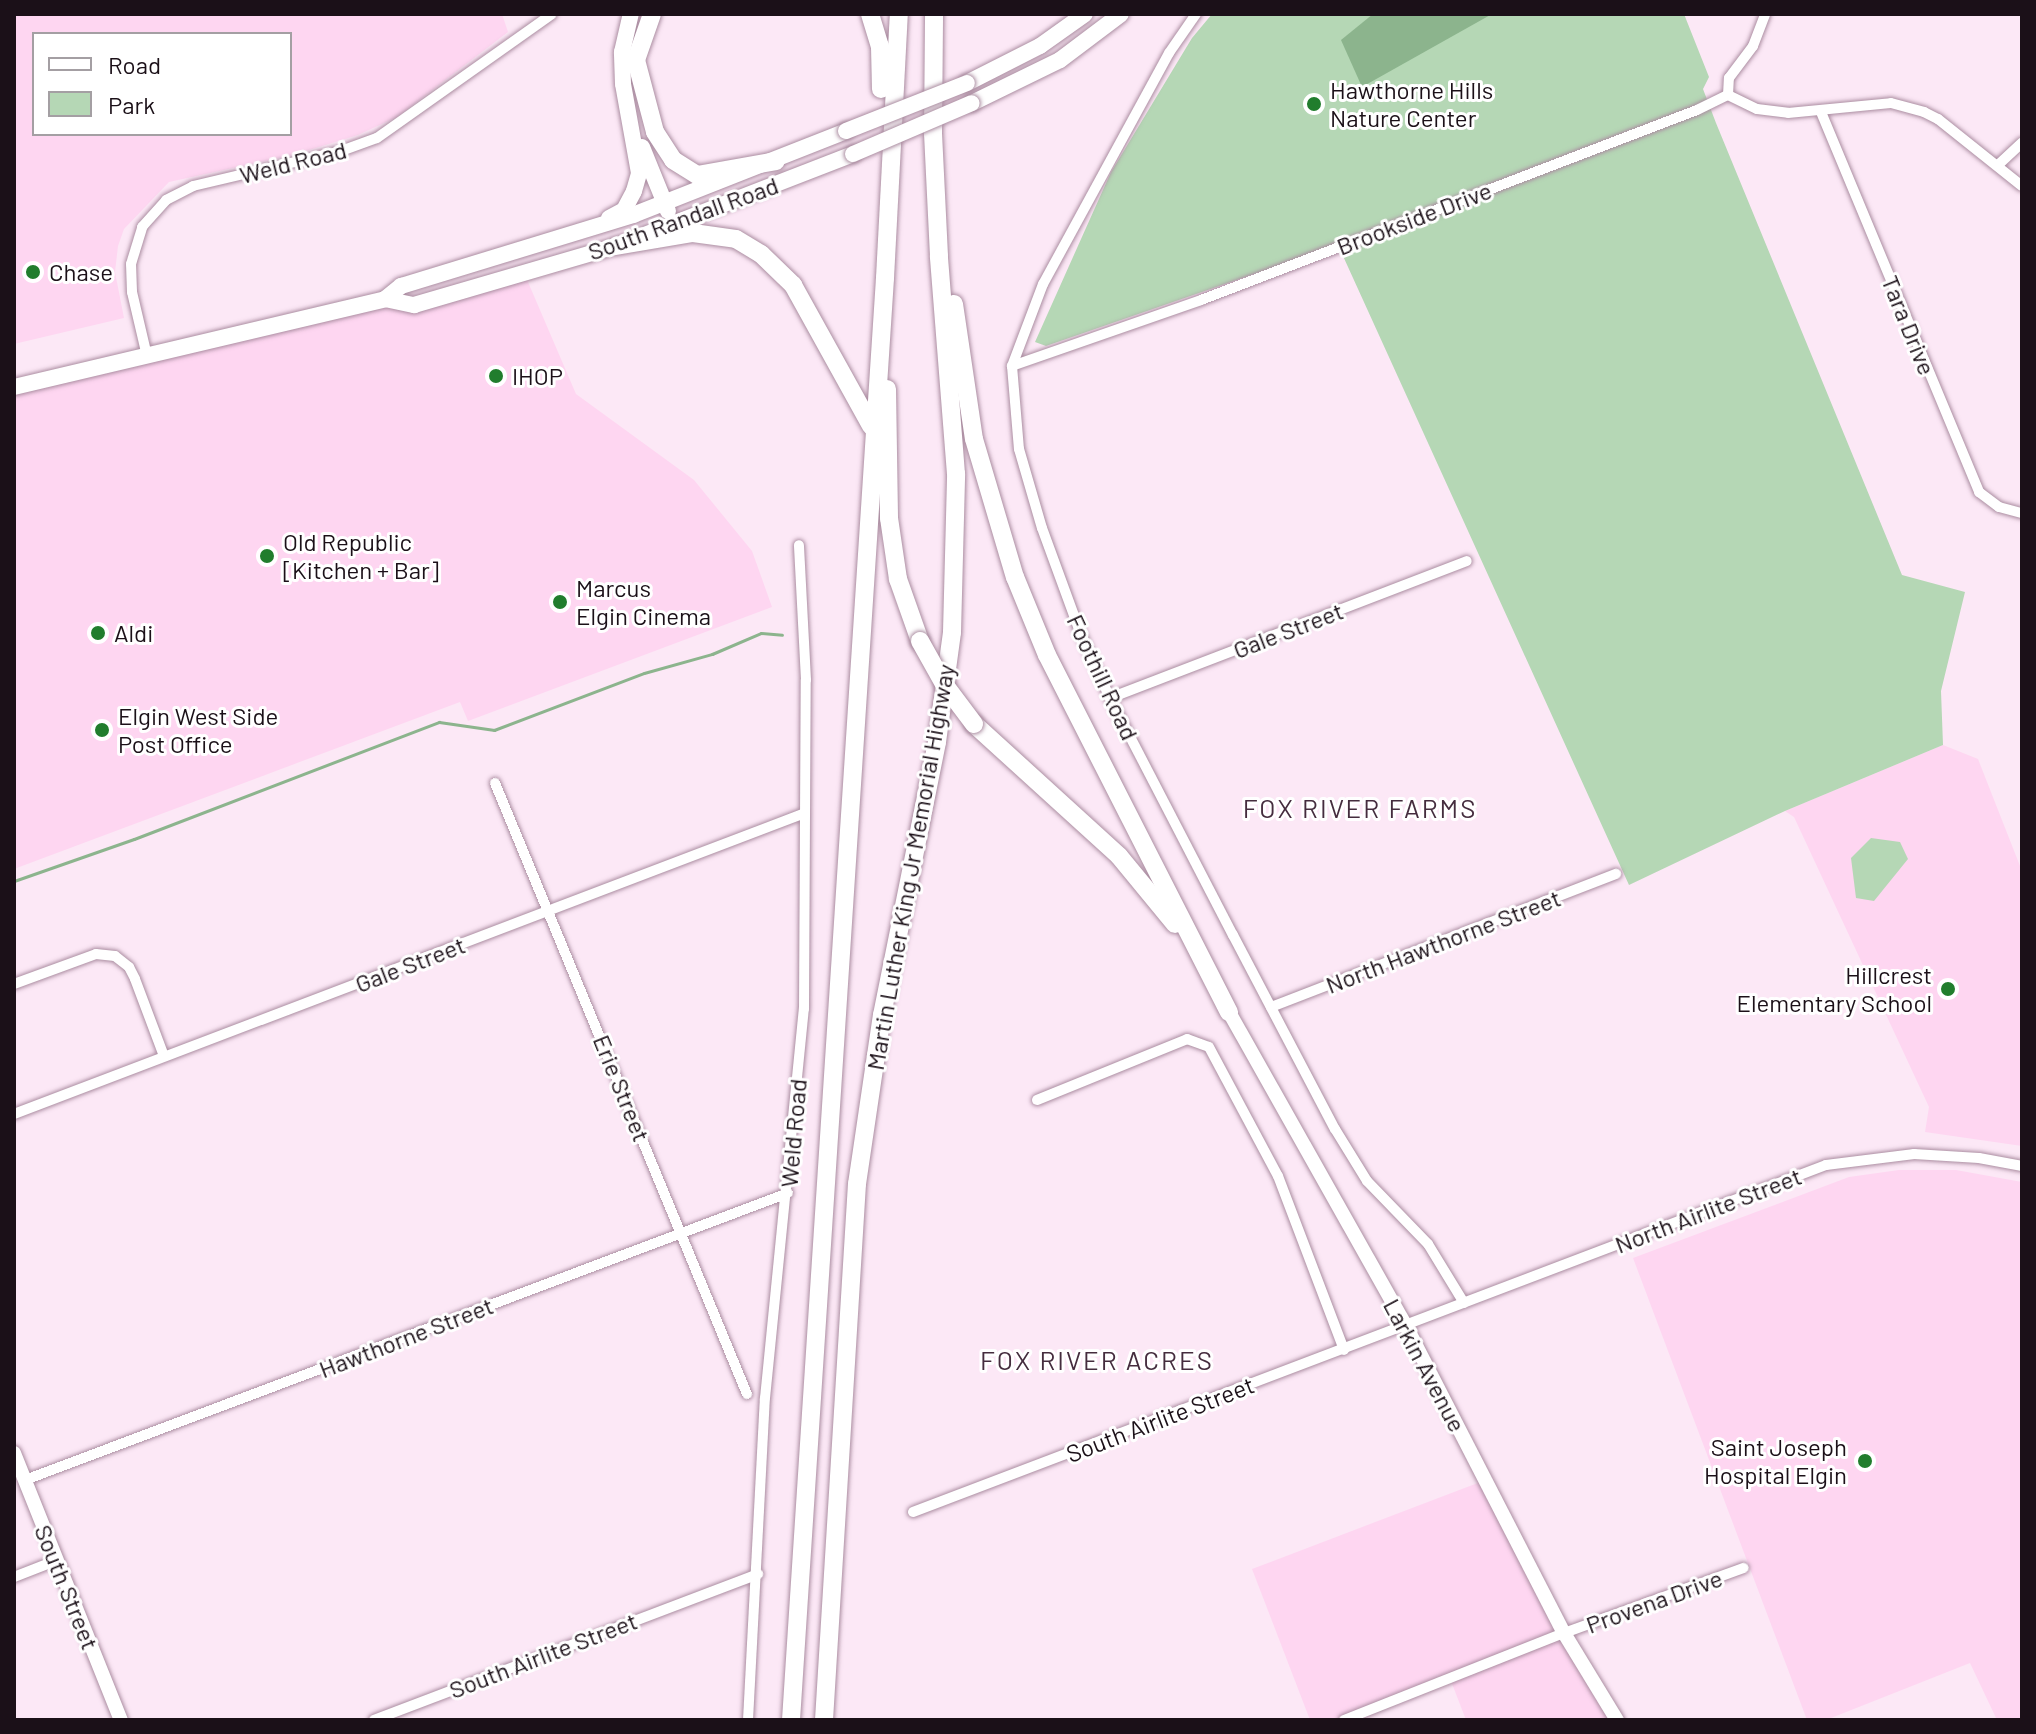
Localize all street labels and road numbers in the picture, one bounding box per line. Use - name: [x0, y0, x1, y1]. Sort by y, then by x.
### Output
- street label: Weld Road: [237, 135, 349, 189]
- street label: South Randall Road: [584, 170, 782, 266]
- street label: Brookside Drive: [1332, 175, 1496, 261]
- street label: Tara Drive: [1876, 271, 1942, 379]
- street label: Gale Street: [1229, 596, 1347, 664]
- street label: Foothill Road: [1061, 610, 1145, 744]
- street label: Martin Luther King Jr Memorial Highway: [860, 662, 960, 1072]
- street label: North Hawthorne Street: [1322, 883, 1564, 999]
- street label: Gale Street: [351, 930, 469, 998]
- street label: Erie Street: [588, 1030, 656, 1146]
- street label: Weld Road: [774, 1077, 812, 1189]
- street label: North Airlite Street: [1611, 1161, 1805, 1259]
- street label: Hawthorne Street: [315, 1291, 497, 1383]
- street label: Larkin Avenue: [1378, 1293, 1472, 1437]
- street label: South Airlite Street: [1062, 1370, 1258, 1468]
- street label: South Street: [29, 1520, 105, 1654]
- street label: Provena Drive: [1582, 1563, 1726, 1639]
- street label: South Airlite Street: [445, 1606, 641, 1704]

